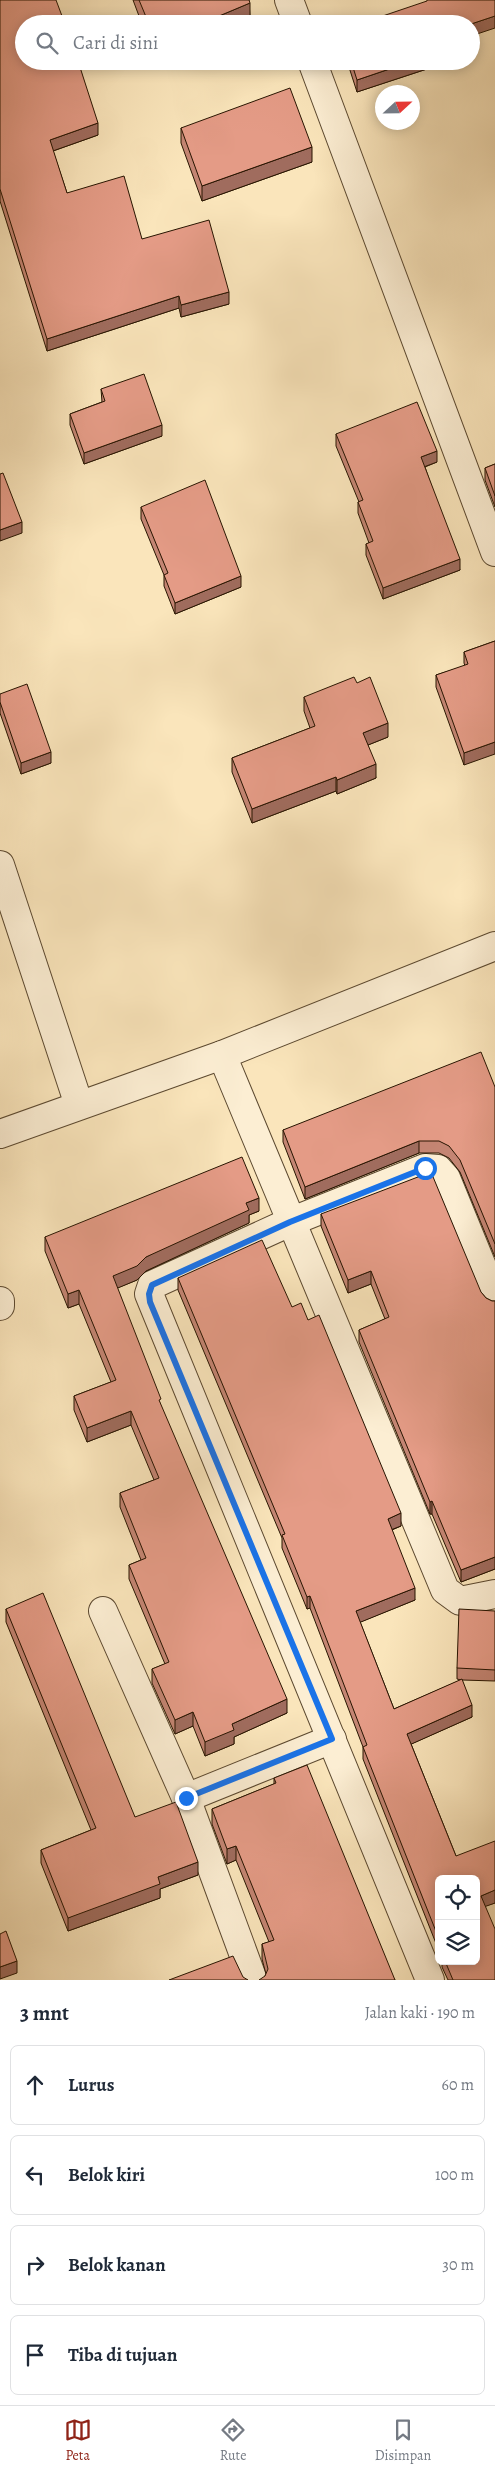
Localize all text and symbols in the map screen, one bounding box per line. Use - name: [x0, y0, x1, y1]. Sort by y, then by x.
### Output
- search box: [15, 15, 480, 70]
- icon: search: [33, 29, 61, 57]
- text: Cari di sini: [73, 30, 158, 56]
- north arrow: [375, 85, 420, 130]
- route start: [414, 1157, 437, 1180]
- route end: [175, 1787, 198, 1810]
- map controls: [435, 1875, 480, 1965]
- button: locate: [435, 1875, 480, 1920]
- button: layers: [435, 1920, 480, 1965]
- text: 3 mnt: [20, 1999, 69, 2027]
- text: Jalan kaki · 190 m: [365, 2002, 475, 2024]
- icon: ahead: [21, 2071, 49, 2099]
- text: Lurus: [68, 2072, 114, 2098]
- text: 60 m: [442, 2074, 474, 2096]
- icon: left: [21, 2161, 49, 2189]
- text: Belok kiri: [68, 2162, 145, 2188]
- text: 100 m: [435, 2164, 474, 2186]
- icon: right: [21, 2251, 49, 2279]
- text: Belok kanan: [68, 2252, 166, 2278]
- text: 30 m: [442, 2254, 474, 2276]
- icon: arrive: [21, 2341, 49, 2369]
- text: Tiba di tujuan: [68, 2342, 177, 2368]
- tab: Peta: [64, 2416, 92, 2465]
- tab: Rute: [219, 2416, 247, 2465]
- tab: Disimpan: [375, 2416, 431, 2465]

